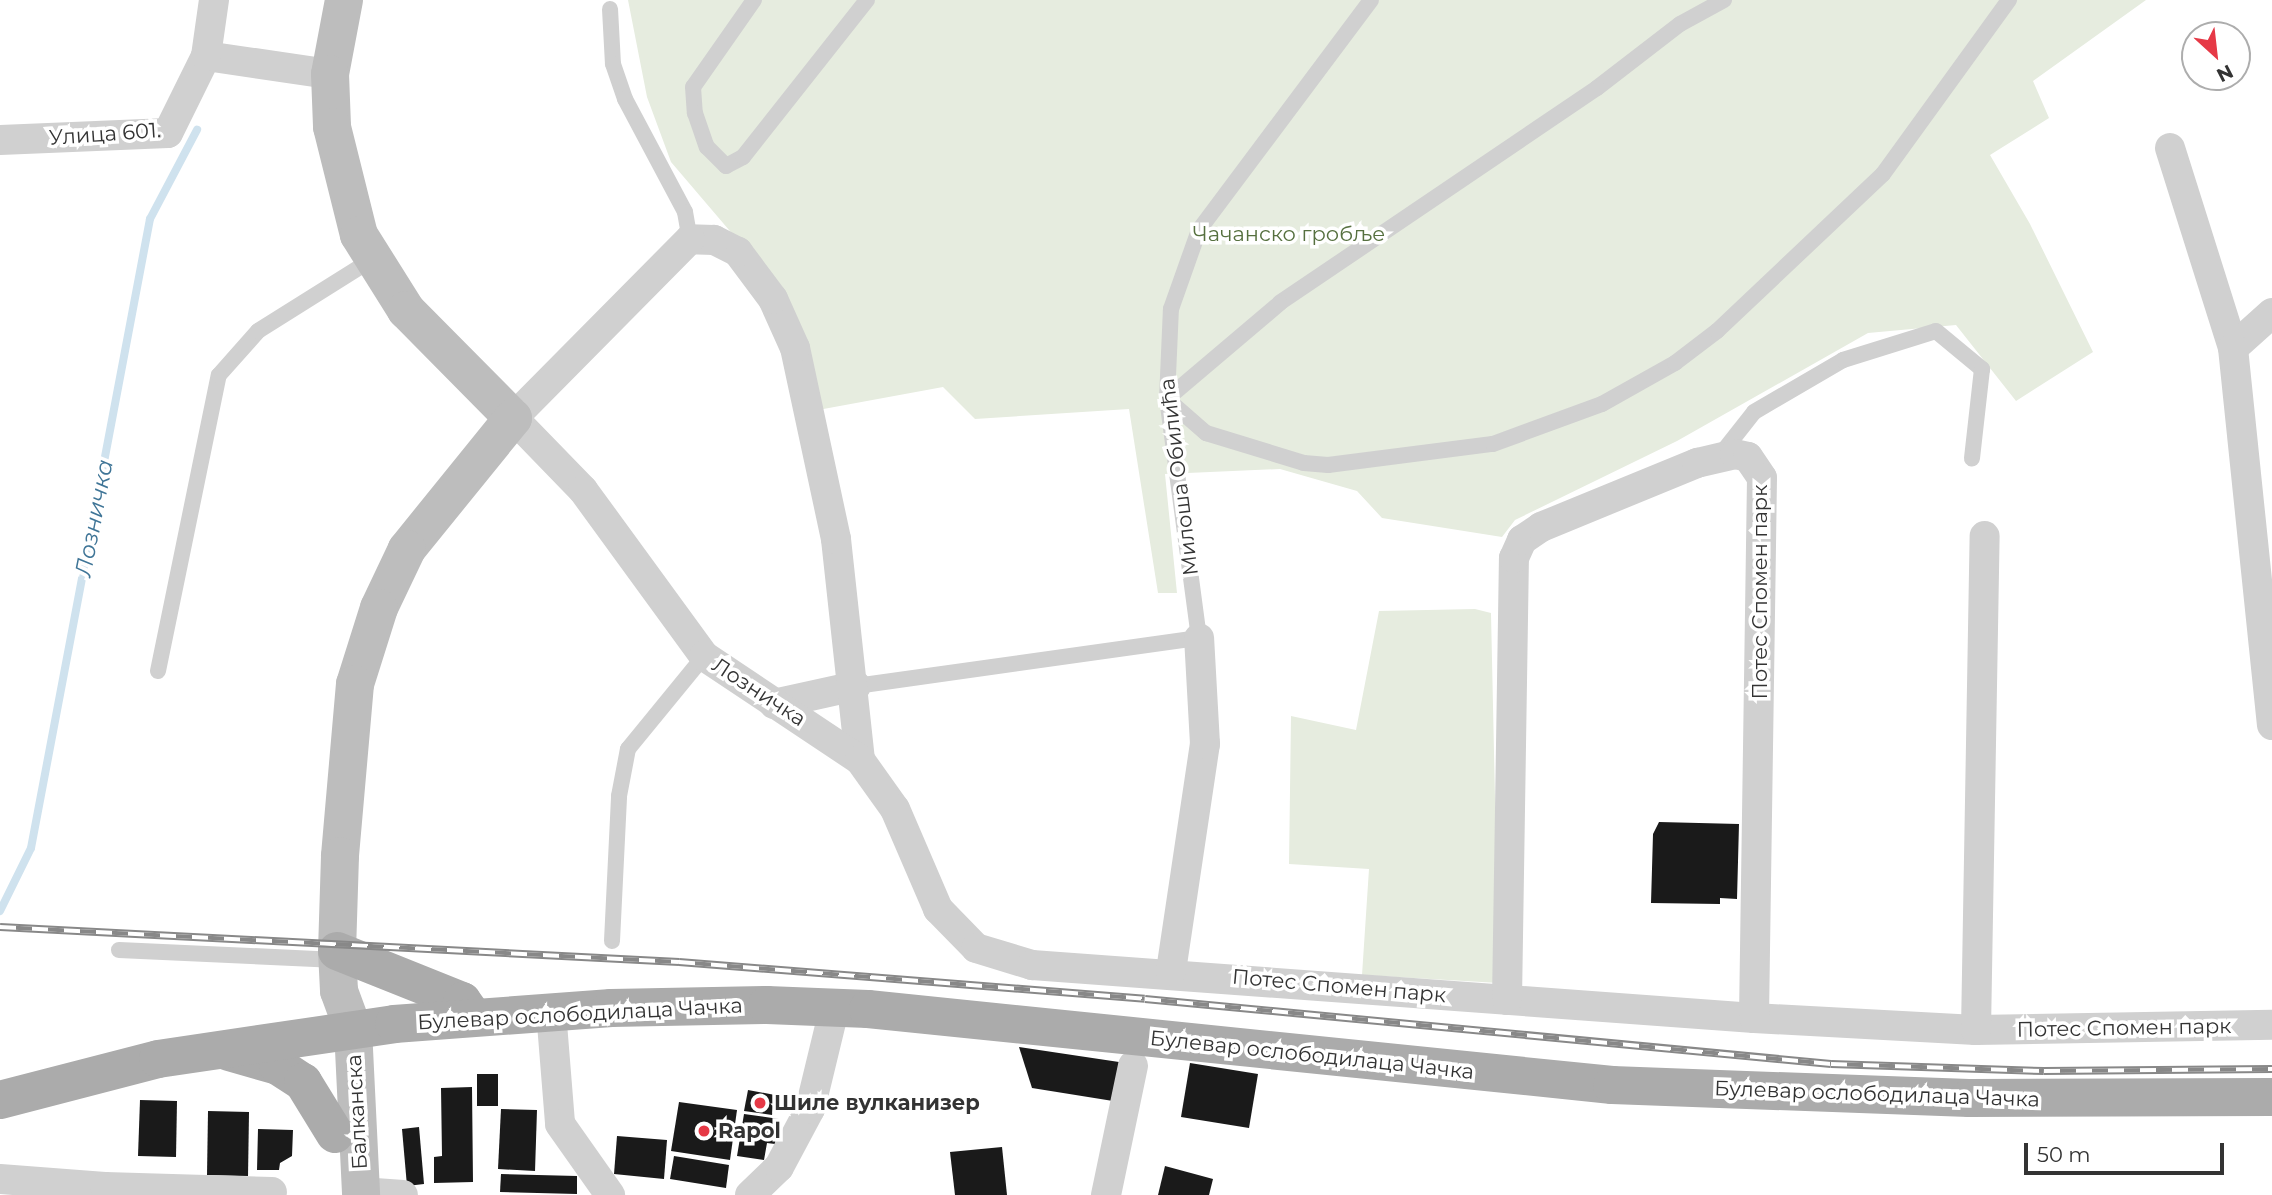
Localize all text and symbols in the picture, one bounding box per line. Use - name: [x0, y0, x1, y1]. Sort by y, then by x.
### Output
- north arrow: [2181, 21, 2251, 91]
- text: N: [2213, 60, 2237, 87]
- street label: Улица 601.: [48, 118, 162, 150]
- park label: Чачанско гробље: [1193, 221, 1385, 247]
- street label: Милоша Обилића: [1154, 377, 1204, 577]
- water label: Лозничка: [69, 457, 119, 579]
- street label: Потес Спомен парк: [1747, 485, 1773, 699]
- street label: Лозничка: [707, 652, 811, 732]
- street label: Потес Спомен парк: [1231, 964, 1447, 1008]
- street label: Булевар ослободилаца Чачка: [417, 993, 743, 1035]
- street label: Потес Спомен парк: [2016, 1014, 2232, 1042]
- street label: Булевар ослободилаца Чачка: [1149, 1025, 1475, 1085]
- street label: Балканска: [341, 1054, 373, 1170]
- street label: Булевар ослободилаца Чачка: [1714, 1076, 2040, 1112]
- place label: Шиле вулканизер: [774, 1090, 980, 1116]
- marker: Шиле вулканизер: [752, 1095, 768, 1111]
- place label: Rapol: [718, 1118, 781, 1144]
- marker: Rapol: [696, 1123, 712, 1139]
- scale bar: [2027, 1128, 2226, 1172]
- text: 50 m: [2037, 1142, 2091, 1167]

